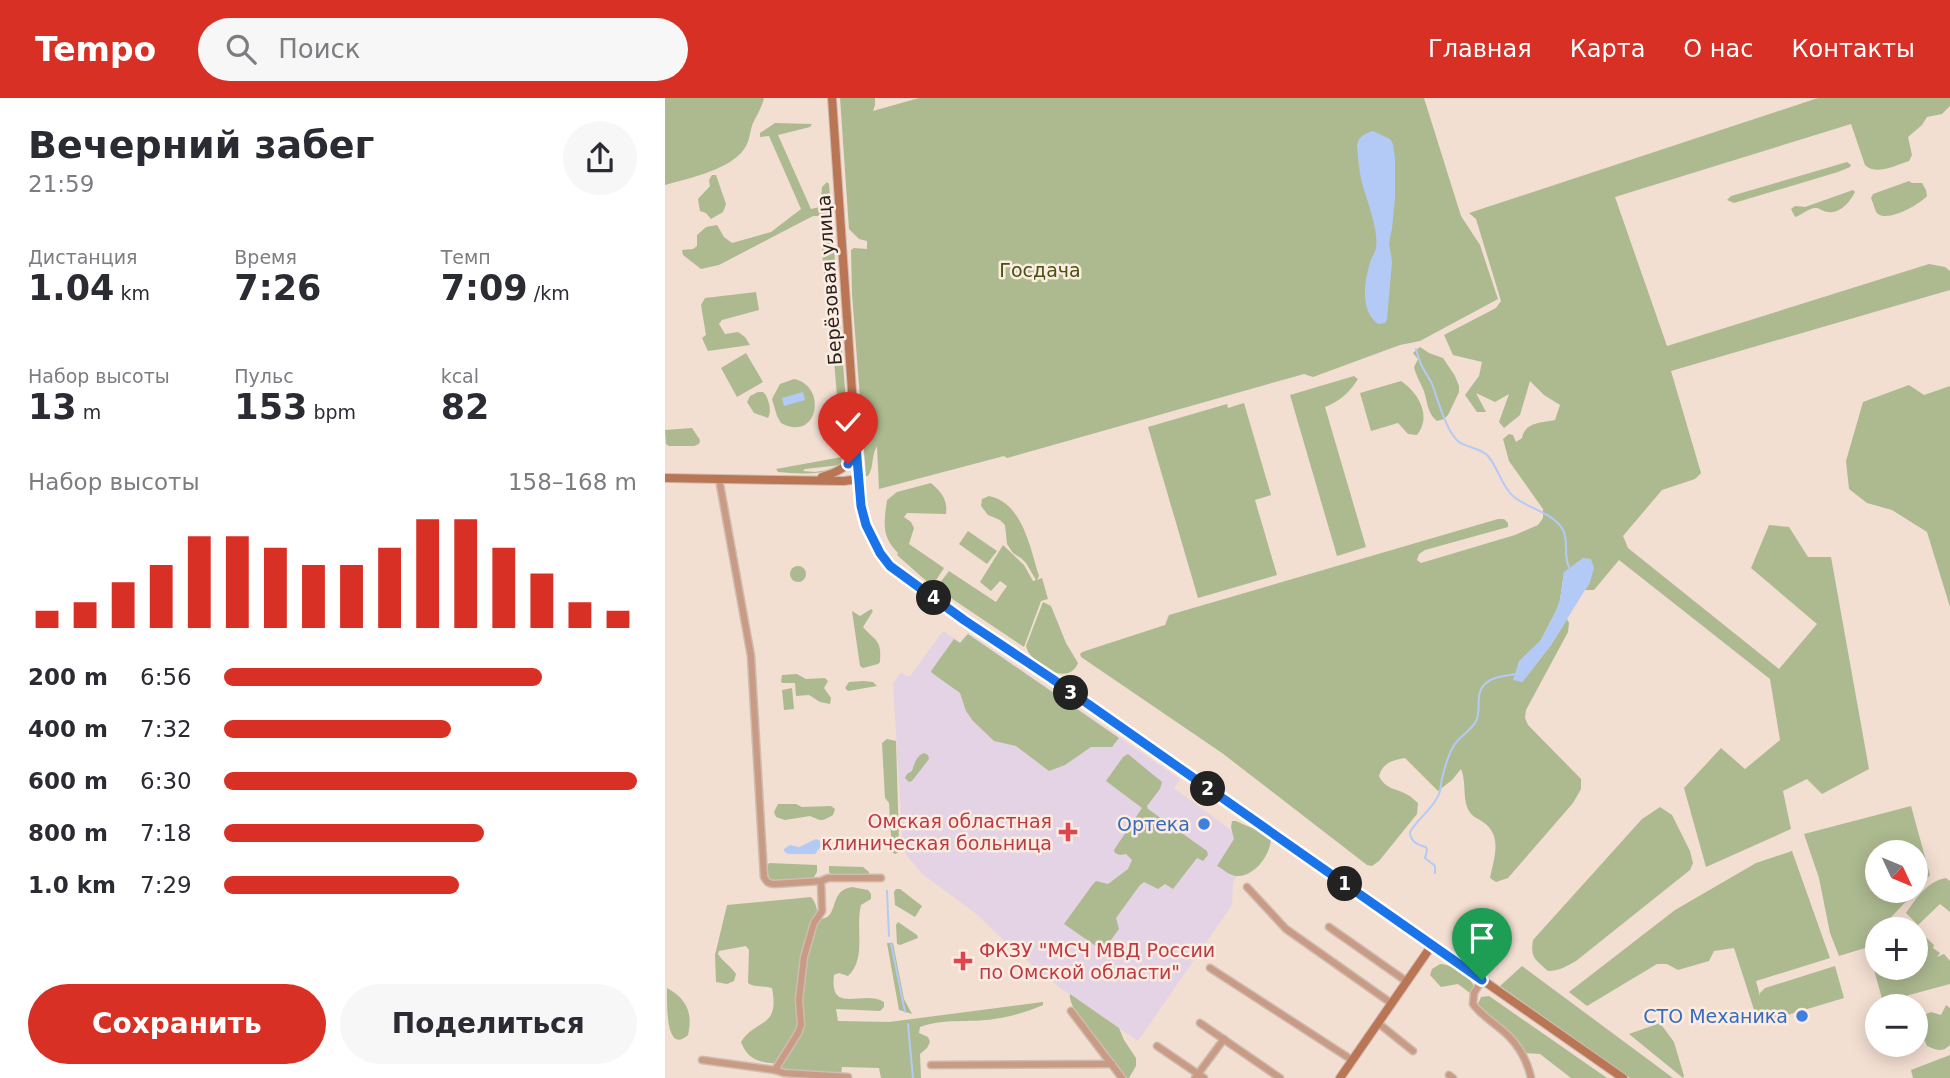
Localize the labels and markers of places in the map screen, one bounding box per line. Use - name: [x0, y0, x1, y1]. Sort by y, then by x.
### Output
- pin: [818, 392, 878, 464]
- pin: 4: [917, 580, 951, 616]
- pin: 3: [1053, 676, 1089, 710]
- pin: 2: [1191, 772, 1225, 806]
- place label: Омская областная клиническая больница: [821, 810, 1052, 854]
- place label: Ортека: [1117, 813, 1190, 835]
- marker: Ортека: [1196, 816, 1212, 832]
- marker: Омская областная клиническая больница: [1058, 822, 1078, 842]
- pin: 1: [1327, 866, 1363, 902]
- pin: [1452, 908, 1512, 980]
- place label: ФКЗУ "МСЧ МВД России по Омской области": [979, 939, 1215, 983]
- marker: ФКЗУ "МСЧ МВД России по Омской области": [953, 951, 973, 971]
- place label: СТО Механика: [1643, 1005, 1788, 1027]
- marker: СТО Механика: [1794, 1008, 1810, 1024]

